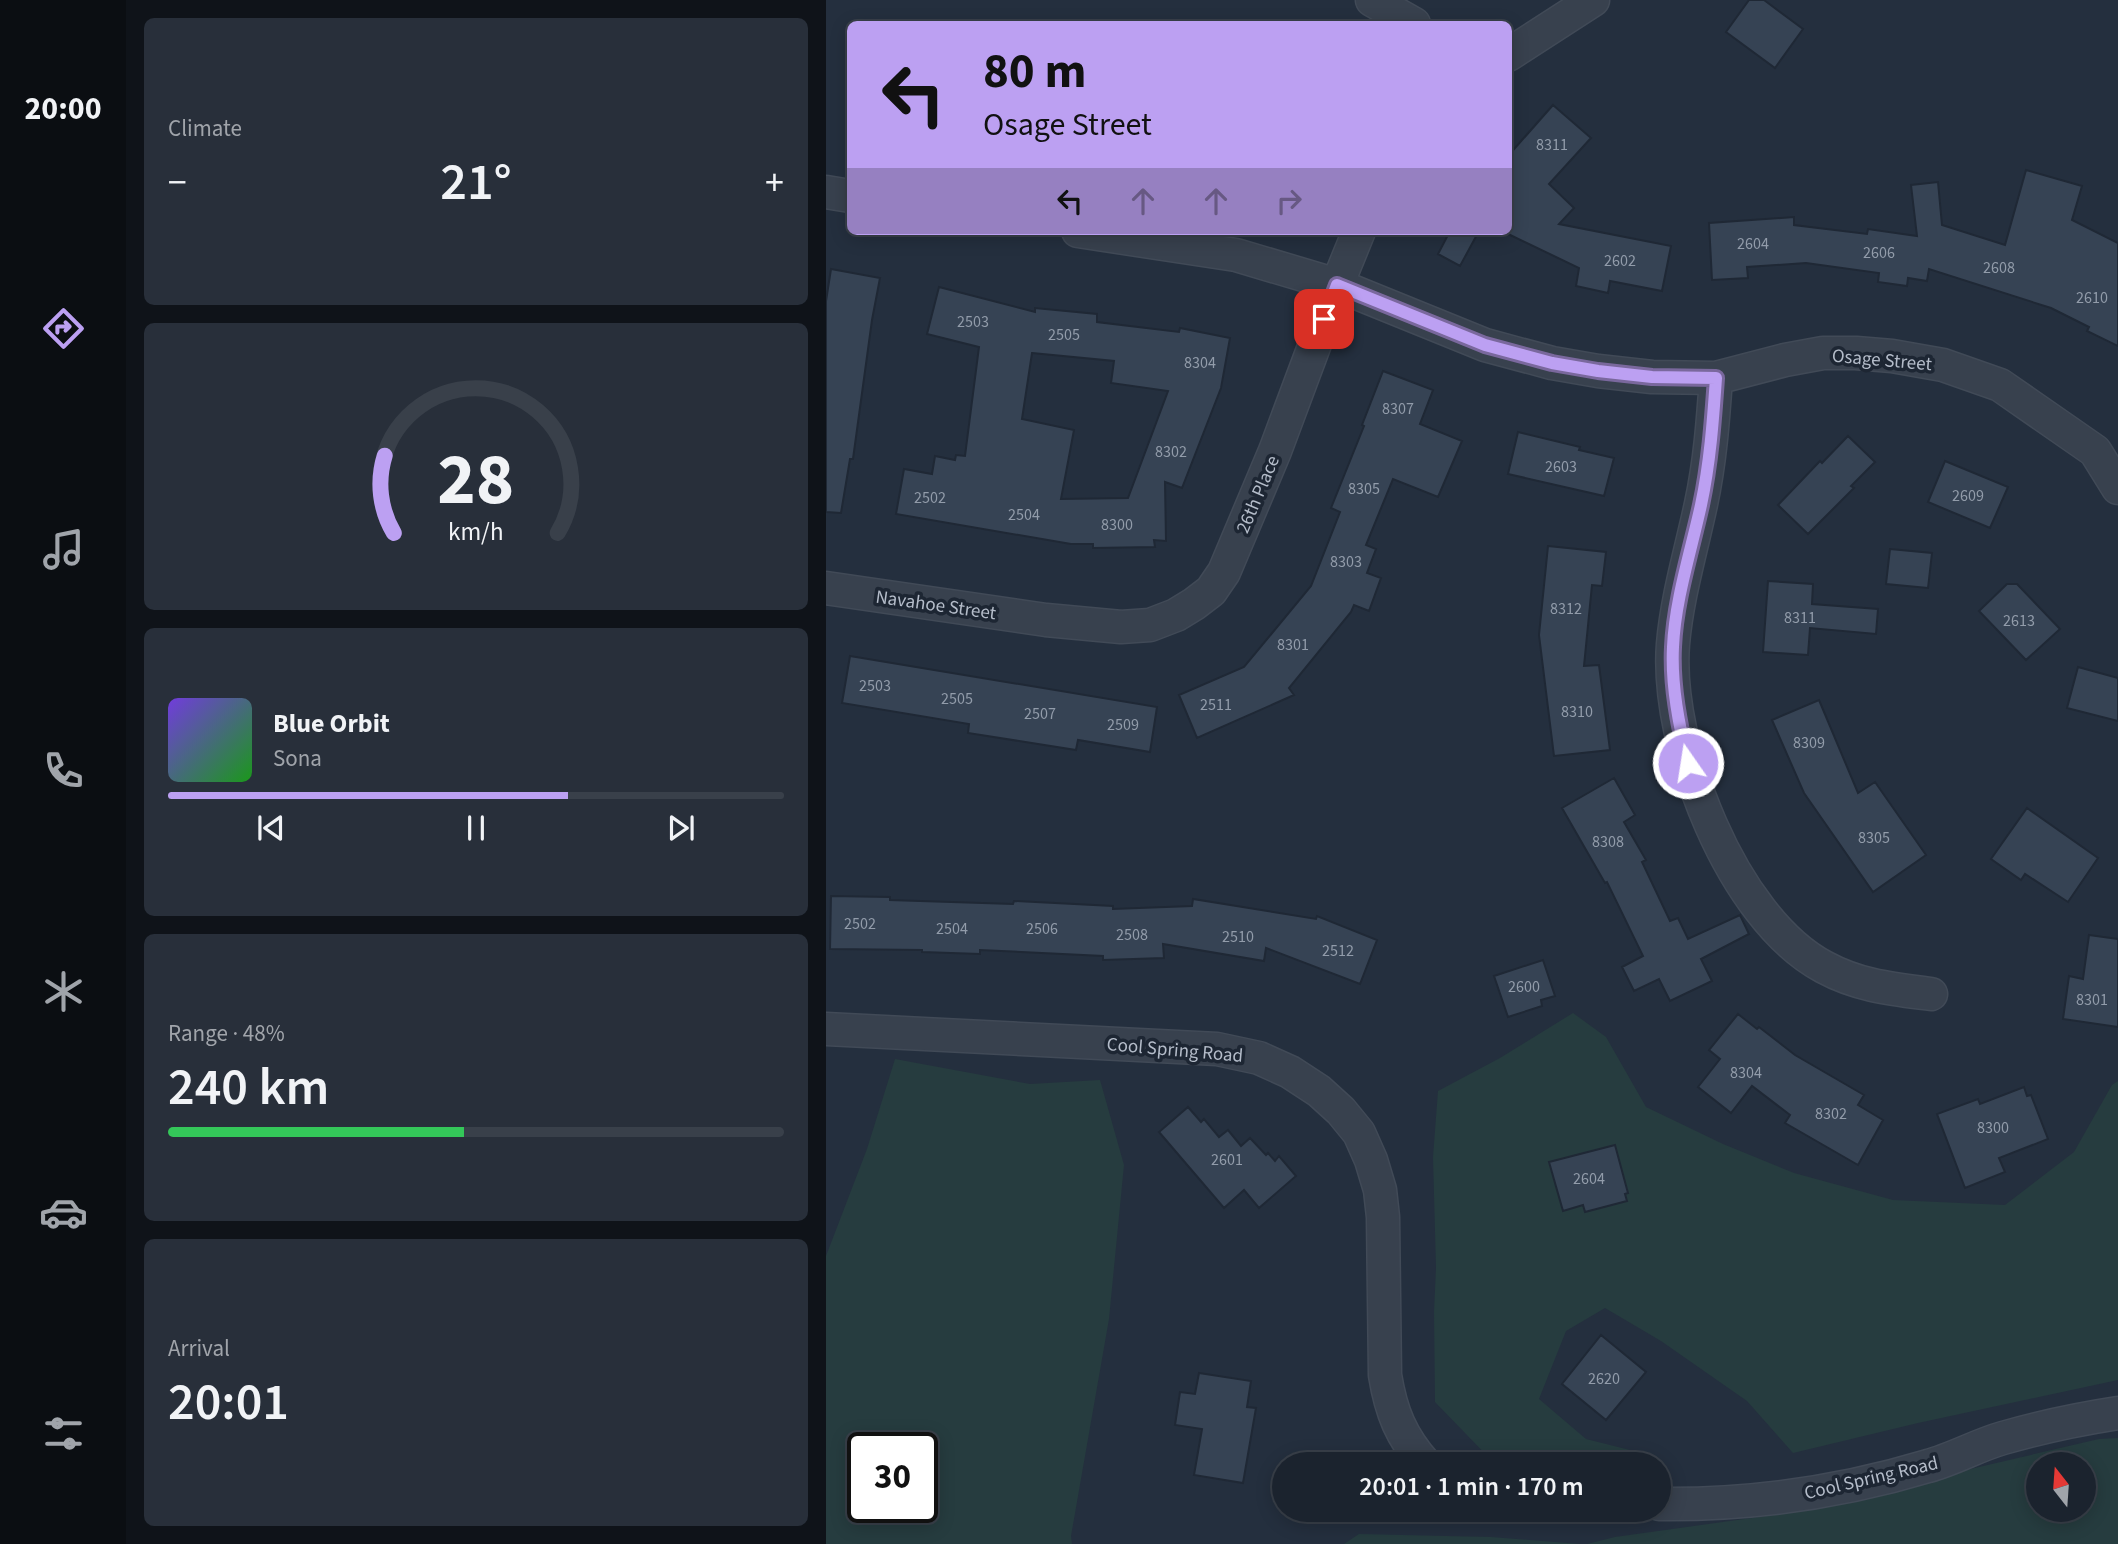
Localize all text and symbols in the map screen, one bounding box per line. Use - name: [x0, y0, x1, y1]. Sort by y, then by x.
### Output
- text: 80 m: [983, 37, 1087, 107]
- icon: left: [868, 49, 959, 140]
- text: 20:00: [24, 86, 102, 132]
- text: Osage Street: [983, 102, 1152, 148]
- text: Climate: [168, 112, 242, 145]
- house number: 8311: [1536, 134, 1568, 156]
- text: 21°: [440, 146, 512, 220]
- text: −: [168, 156, 187, 210]
- text: +: [765, 156, 784, 210]
- icon: left: [1051, 182, 1089, 220]
- icon: ahead: [1124, 182, 1162, 220]
- icon: ahead: [1197, 182, 1235, 220]
- icon: right: [1270, 182, 1308, 220]
- house number: 2604: [1737, 233, 1769, 255]
- house number: 2606: [1863, 242, 1895, 264]
- house number: 2602: [1604, 250, 1636, 272]
- house number: 2608: [1983, 257, 2015, 279]
- house number: 2610: [2076, 287, 2108, 309]
- pin: [1294, 289, 1354, 349]
- icon: arrive: [1305, 300, 1343, 338]
- icon: directions: [39, 304, 88, 353]
- house number: 2503: [957, 311, 989, 333]
- house number: 2505: [1048, 324, 1080, 346]
- street label: Osage Street: [1831, 343, 1934, 378]
- house number: 8304: [1184, 352, 1216, 374]
- house number: 8307: [1382, 398, 1414, 420]
- text: 28: [438, 428, 514, 532]
- house number: 8302: [1155, 441, 1187, 463]
- street label: 26th Place: [1230, 451, 1287, 538]
- house number: 2603: [1545, 456, 1577, 478]
- house number: 8305: [1348, 478, 1380, 500]
- house number: 2609: [1952, 485, 1984, 507]
- house number: 2502: [914, 487, 946, 509]
- house number: 2504: [1008, 504, 1040, 526]
- text: km/h: [448, 514, 504, 550]
- house number: 8300: [1101, 514, 1133, 536]
- icon: music: [39, 525, 88, 574]
- house number: 8303: [1330, 551, 1362, 573]
- street label: Navahoe Street: [874, 584, 998, 627]
- house number: 8312: [1550, 598, 1582, 620]
- house number: 8311: [1784, 607, 1816, 629]
- house number: 2613: [2003, 610, 2035, 632]
- house number: 8301: [1277, 634, 1309, 656]
- house number: 2503: [859, 675, 891, 697]
- house number: 2505: [941, 688, 973, 710]
- house number: 2511: [1200, 694, 1232, 716]
- house number: 8310: [1561, 701, 1593, 723]
- house number: 2507: [1024, 703, 1056, 725]
- text: Blue Orbit: [273, 705, 390, 742]
- house number: 2509: [1107, 714, 1139, 736]
- position arrow: [1651, 726, 1725, 800]
- house number: 8309: [1793, 732, 1825, 754]
- text: Sona: [273, 742, 322, 775]
- icon: phone: [39, 746, 88, 795]
- icon: previous: [252, 809, 290, 847]
- icon: pause: [457, 809, 495, 847]
- icon: next: [662, 809, 700, 847]
- house number: 8305: [1858, 827, 1890, 849]
- house number: 8308: [1592, 831, 1624, 853]
- house number: 2502: [844, 913, 876, 935]
- house number: 2504: [936, 918, 968, 940]
- house number: 2506: [1026, 918, 1058, 940]
- house number: 2508: [1116, 924, 1148, 946]
- house number: 2510: [1222, 926, 1254, 948]
- house number: 2512: [1322, 940, 1354, 962]
- icon: climate: [39, 967, 88, 1016]
- house number: 2600: [1508, 976, 1540, 998]
- house number: 8301: [2076, 989, 2108, 1011]
- text: Range · 48%: [168, 1017, 285, 1050]
- street label: Cool Spring Road: [1106, 1031, 1244, 1070]
- text: 240 km: [168, 1051, 329, 1125]
- house number: 8304: [1730, 1062, 1762, 1084]
- house number: 8302: [1815, 1103, 1847, 1125]
- house number: 8300: [1977, 1117, 2009, 1139]
- house number: 2601: [1211, 1149, 1243, 1171]
- house number: 2604: [1573, 1168, 1605, 1190]
- icon: car: [39, 1188, 88, 1237]
- text: Arrival: [168, 1332, 230, 1365]
- text: 20:01: [168, 1366, 289, 1440]
- house number: 2620: [1588, 1368, 1620, 1390]
- icon: filters: [39, 1409, 88, 1458]
- speed limit sign: 30: [847, 1432, 938, 1523]
- street label: Cool Spring Road: [1802, 1450, 1941, 1507]
- north arrow: [2026, 1452, 2096, 1522]
- map controls: [2026, 1452, 2096, 1522]
- text: 20:01 · 1 min · 170 m: [1359, 1468, 1584, 1505]

